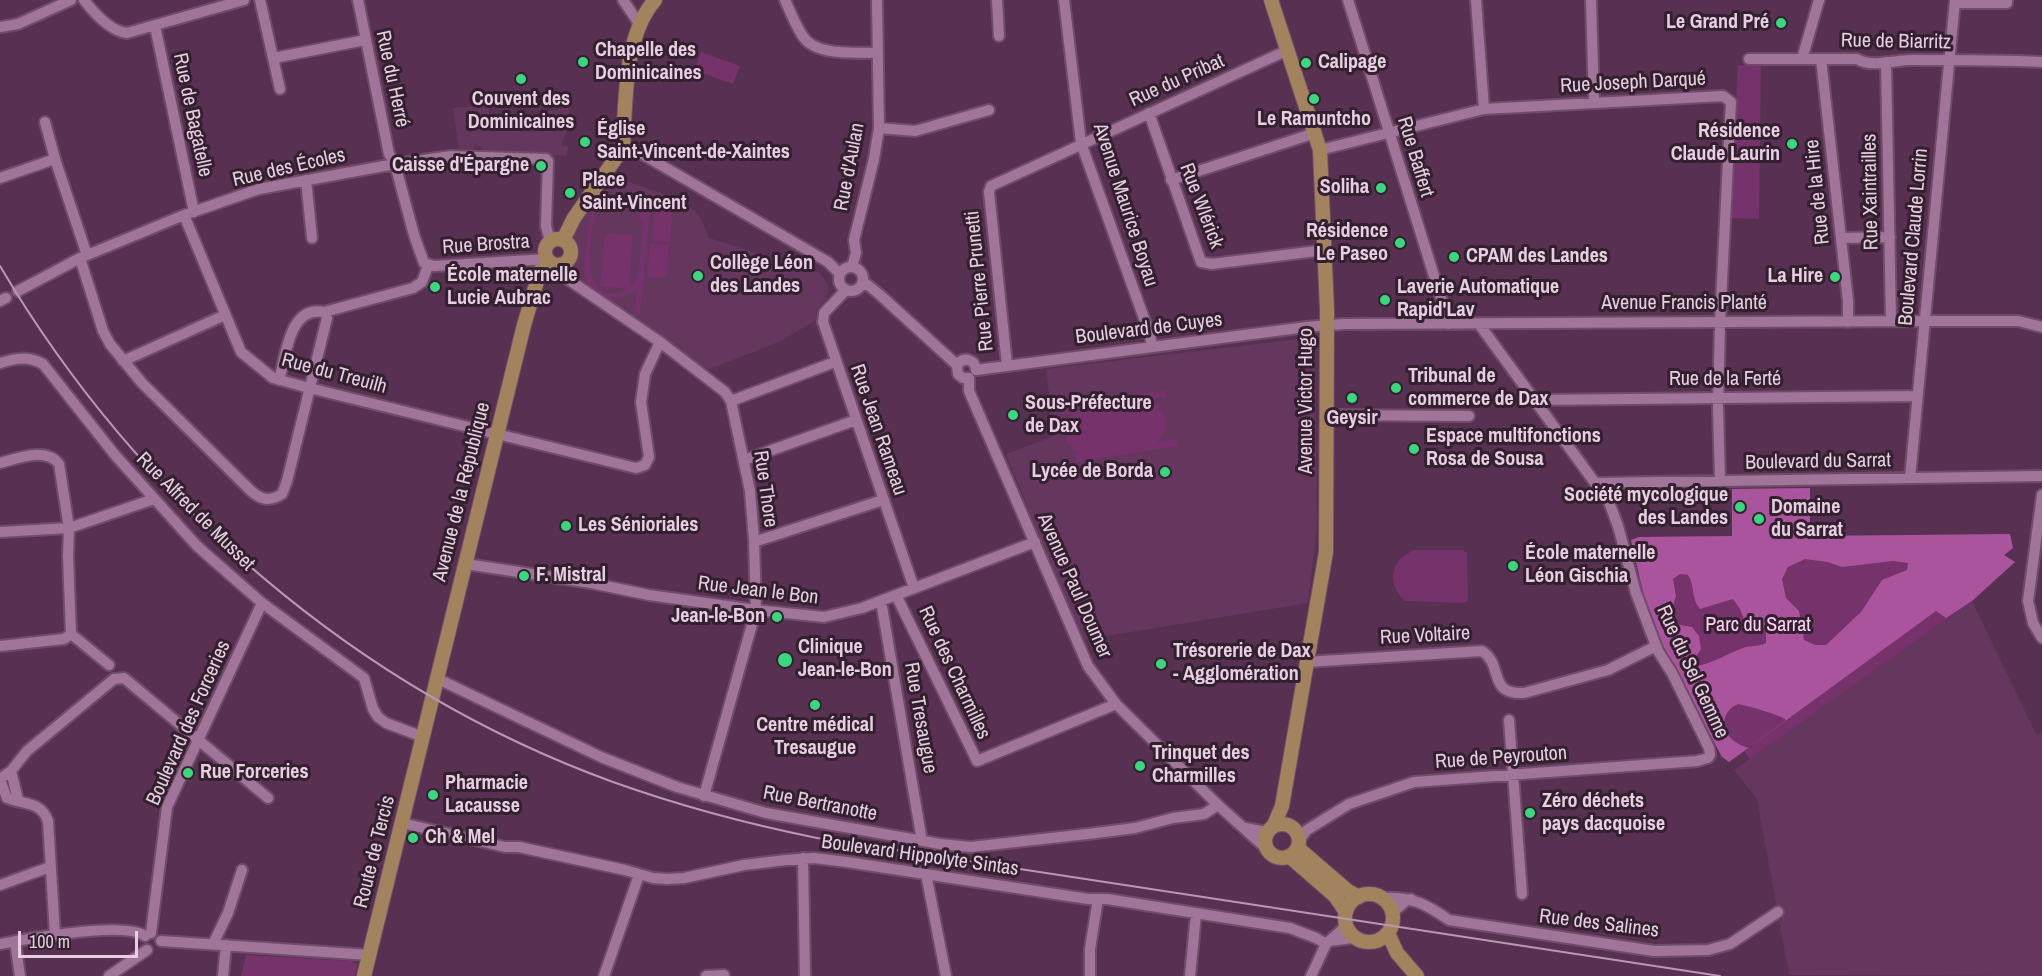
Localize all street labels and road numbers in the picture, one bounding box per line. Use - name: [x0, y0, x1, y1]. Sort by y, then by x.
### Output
- street label: Rue du Herré: [370, 28, 414, 130]
- street label: Rue de Biarritz: [1841, 29, 1951, 55]
- street label: Rue du Pribat: [1126, 49, 1228, 113]
- street label: Rue de Bagatelle: [167, 51, 217, 179]
- street label: Rue Joseph Darqué: [1560, 67, 1706, 99]
- street label: Rue Baffert: [1391, 114, 1439, 200]
- street label: Avenue Maurice Boyau: [1087, 120, 1163, 290]
- street label: Rue d'Aulan: [830, 121, 870, 213]
- street label: Rue Xaintrailles: [1858, 134, 1884, 250]
- street label: Rue de la Hire: [1801, 138, 1835, 246]
- street label: Rue des Écoles: [230, 143, 348, 193]
- street label: Boulevard Claude Lorrin: [1894, 147, 1934, 327]
- street label: Rue Wlérick: [1174, 160, 1228, 252]
- street label: Rue Pierre Prunetti: [961, 209, 999, 353]
- street label: Rue Brostra: [442, 230, 530, 260]
- street label: Avenue Francis Planté: [1601, 292, 1767, 316]
- street label: Boulevard de Cuyes: [1074, 308, 1224, 350]
- street label: Avenue Victor Hugo: [1295, 328, 1319, 474]
- street label: Rue du Treuilh: [279, 348, 389, 400]
- street label: Rue Jean Rameau: [844, 361, 912, 499]
- street label: Rue de la Ferté: [1669, 368, 1781, 392]
- street label: Avenue de la République: [428, 400, 496, 584]
- street label: Rue Alfred de Musset: [131, 448, 259, 576]
- street label: Rue Thore: [748, 449, 782, 529]
- street label: Boulevard du Sarrat: [1745, 449, 1891, 475]
- street label: Avenue Paul Doumer: [1031, 510, 1117, 662]
- street label: Rue Jean le Bon: [696, 572, 820, 610]
- street label: Rue du Sel Gemme: [1651, 602, 1733, 742]
- street label: Rue des Charmilles: [913, 603, 995, 743]
- street label: Rue Voltaire: [1379, 622, 1471, 650]
- street label: Boulevard des Forceries: [142, 637, 236, 809]
- street label: Rue Tresaugue: [898, 661, 942, 775]
- street label: Rue de Peyrouton: [1434, 741, 1568, 775]
- street label: Rue Bertranotte: [761, 781, 879, 827]
- street label: Route de Tercis: [349, 793, 401, 911]
- street label: Boulevard Hippolyte Sintas: [820, 830, 1020, 882]
- street label: Rue des Salines: [1538, 905, 1660, 943]

